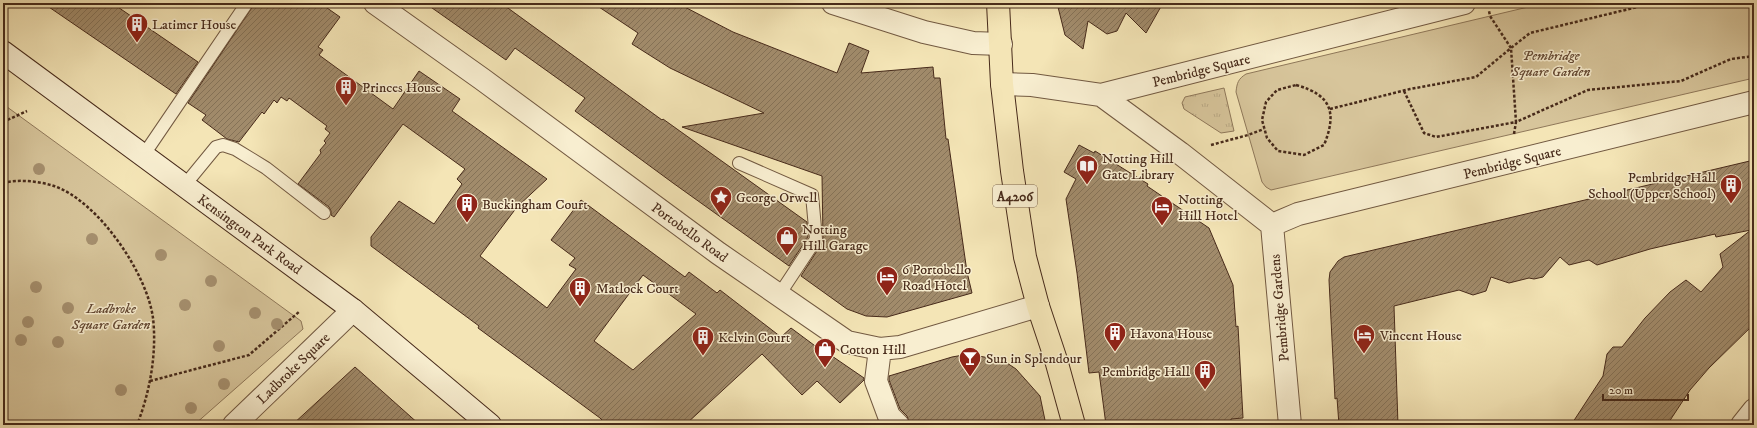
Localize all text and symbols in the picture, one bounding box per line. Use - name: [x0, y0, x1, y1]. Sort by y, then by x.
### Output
- building icon: Latimer House: [124, 11, 150, 44]
- place label: Latimer House: [152, 16, 236, 34]
- park label: Pembridge Square Garden: [1511, 47, 1590, 81]
- street label: Pembridge Square: [1150, 50, 1252, 92]
- building icon: Princes House: [333, 74, 359, 107]
- place label: Princes House: [362, 79, 442, 97]
- street label: Pembridge Square: [1461, 142, 1563, 184]
- place label: Notting Hill Gate Library: [1102, 150, 1175, 184]
- library icon: Notting Hill Gate Library: [1074, 153, 1100, 186]
- place label: Pembridge Hall School (Upper School): [1588, 169, 1717, 203]
- building icon: Pembridge Hall School (Upper School): [1718, 172, 1744, 205]
- place icon: George Orwell: [708, 184, 734, 217]
- road number: A4206: [993, 185, 1037, 207]
- place label: George Orwell: [736, 189, 818, 207]
- street label: Kensington Park Road: [194, 191, 305, 279]
- building icon: Buckingham Court: [454, 191, 480, 224]
- place label: Notting Hill Hotel: [1178, 191, 1238, 225]
- hotel icon: Notting Hill Hotel: [1149, 194, 1175, 227]
- place label: Buckingham Court: [482, 196, 588, 214]
- street label: Portobello Road: [647, 199, 731, 267]
- place label: Notting Hill Garage: [802, 221, 868, 255]
- shop icon: Notting Hill Garage: [774, 224, 800, 257]
- street label: Pembridge Gardens: [1266, 253, 1294, 362]
- place label: 6 Portobello Road Hotel: [902, 261, 971, 295]
- hotel icon: 6 Portobello Road Hotel: [874, 264, 900, 297]
- building icon: Matlock Court: [567, 275, 593, 308]
- place label: Matlock Court: [596, 280, 679, 298]
- park label: Ladbroke Square Garden: [71, 300, 150, 334]
- building icon: Havona House: [1102, 320, 1128, 353]
- hotel icon: Vincent House: [1351, 322, 1377, 355]
- building icon: Kelvin Court: [690, 324, 716, 357]
- place label: Havona House: [1130, 325, 1213, 343]
- place label: Vincent House: [1379, 327, 1462, 345]
- street label: Ladbroke Square: [253, 329, 334, 408]
- place label: Kelvin Court: [718, 329, 791, 347]
- shop icon: Cotton Hill: [812, 336, 838, 369]
- place label: Cotton Hill: [840, 341, 907, 359]
- bar icon: Sun in Splendour: [957, 345, 983, 378]
- place label: Sun in Splendour: [986, 350, 1082, 368]
- building icon: Pembridge Hall: [1192, 358, 1218, 391]
- place label: Pembridge Hall: [1102, 363, 1191, 381]
- scale bar: [1603, 376, 1688, 402]
- text: 20 m: [1609, 383, 1633, 398]

